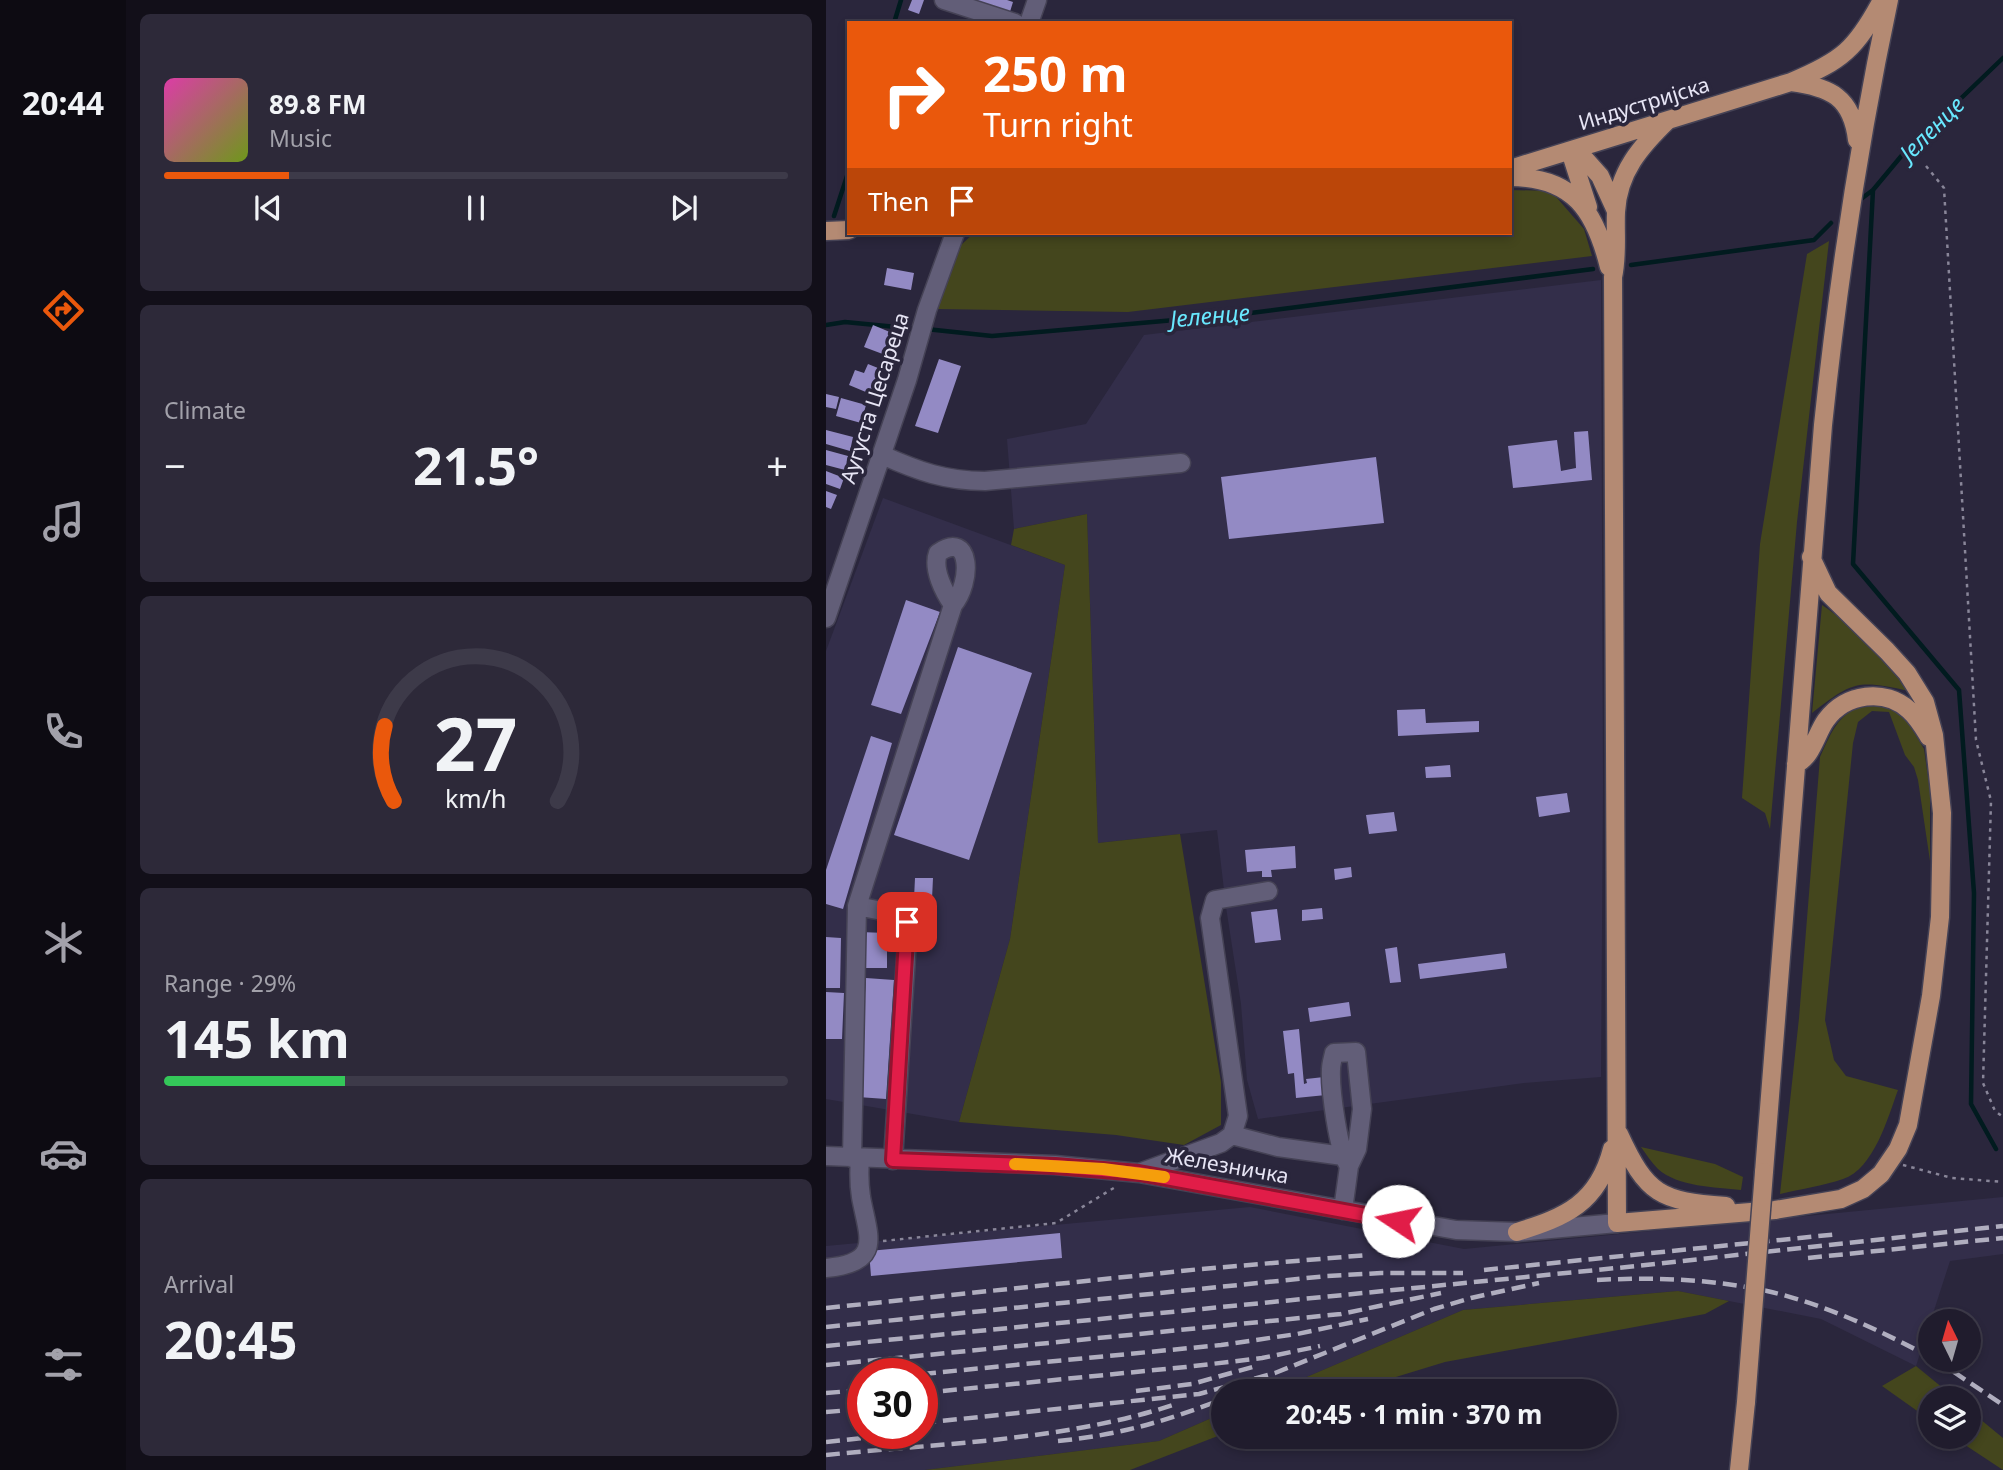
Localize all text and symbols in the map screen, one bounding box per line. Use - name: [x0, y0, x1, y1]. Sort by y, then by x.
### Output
- text: 250 m: [983, 40, 1128, 106]
- icon: right: [868, 49, 959, 140]
- street label: Индустријска: [1575, 70, 1713, 136]
- text: 20:44: [22, 81, 104, 124]
- text: 89.8 FM: [269, 86, 366, 122]
- water label: Јеленце: [1889, 89, 1971, 171]
- text: Turn right: [983, 103, 1133, 146]
- text: Music: [269, 122, 332, 154]
- icon: arrive: [943, 182, 981, 220]
- text: Then: [868, 183, 929, 219]
- icon: previous: [249, 189, 287, 227]
- icon: pause: [457, 189, 495, 227]
- icon: next: [665, 189, 703, 227]
- icon: directions: [39, 286, 88, 335]
- water label: Јеленце: [1165, 296, 1251, 335]
- street label: Аугуста Цесареца: [833, 309, 915, 487]
- text: Climate: [164, 394, 246, 426]
- text: 21.5°: [413, 429, 539, 500]
- text: −: [164, 439, 186, 491]
- text: +: [766, 439, 788, 491]
- icon: music: [39, 497, 88, 546]
- text: 27: [434, 693, 518, 792]
- icon: phone: [39, 707, 88, 756]
- text: km/h: [445, 781, 507, 815]
- pin: [877, 892, 937, 952]
- icon: arrive: [888, 903, 926, 941]
- icon: climate: [39, 918, 88, 967]
- text: Range · 29%: [164, 967, 296, 999]
- text: 145 km: [164, 1002, 350, 1073]
- icon: car: [39, 1129, 88, 1178]
- street label: Железничка: [1163, 1140, 1291, 1190]
- position arrow: [1361, 1184, 1435, 1258]
- text: Arrival: [164, 1268, 234, 1300]
- text: 20:45: [164, 1303, 298, 1374]
- north arrow: [1918, 1309, 1981, 1372]
- map controls: [1918, 1309, 1981, 1449]
- icon: filters: [39, 1340, 88, 1389]
- speed limit sign: 30: [847, 1358, 938, 1449]
- button: layers: [1918, 1386, 1981, 1449]
- text: 20:45 · 1 min · 370 m: [1286, 1396, 1542, 1432]

